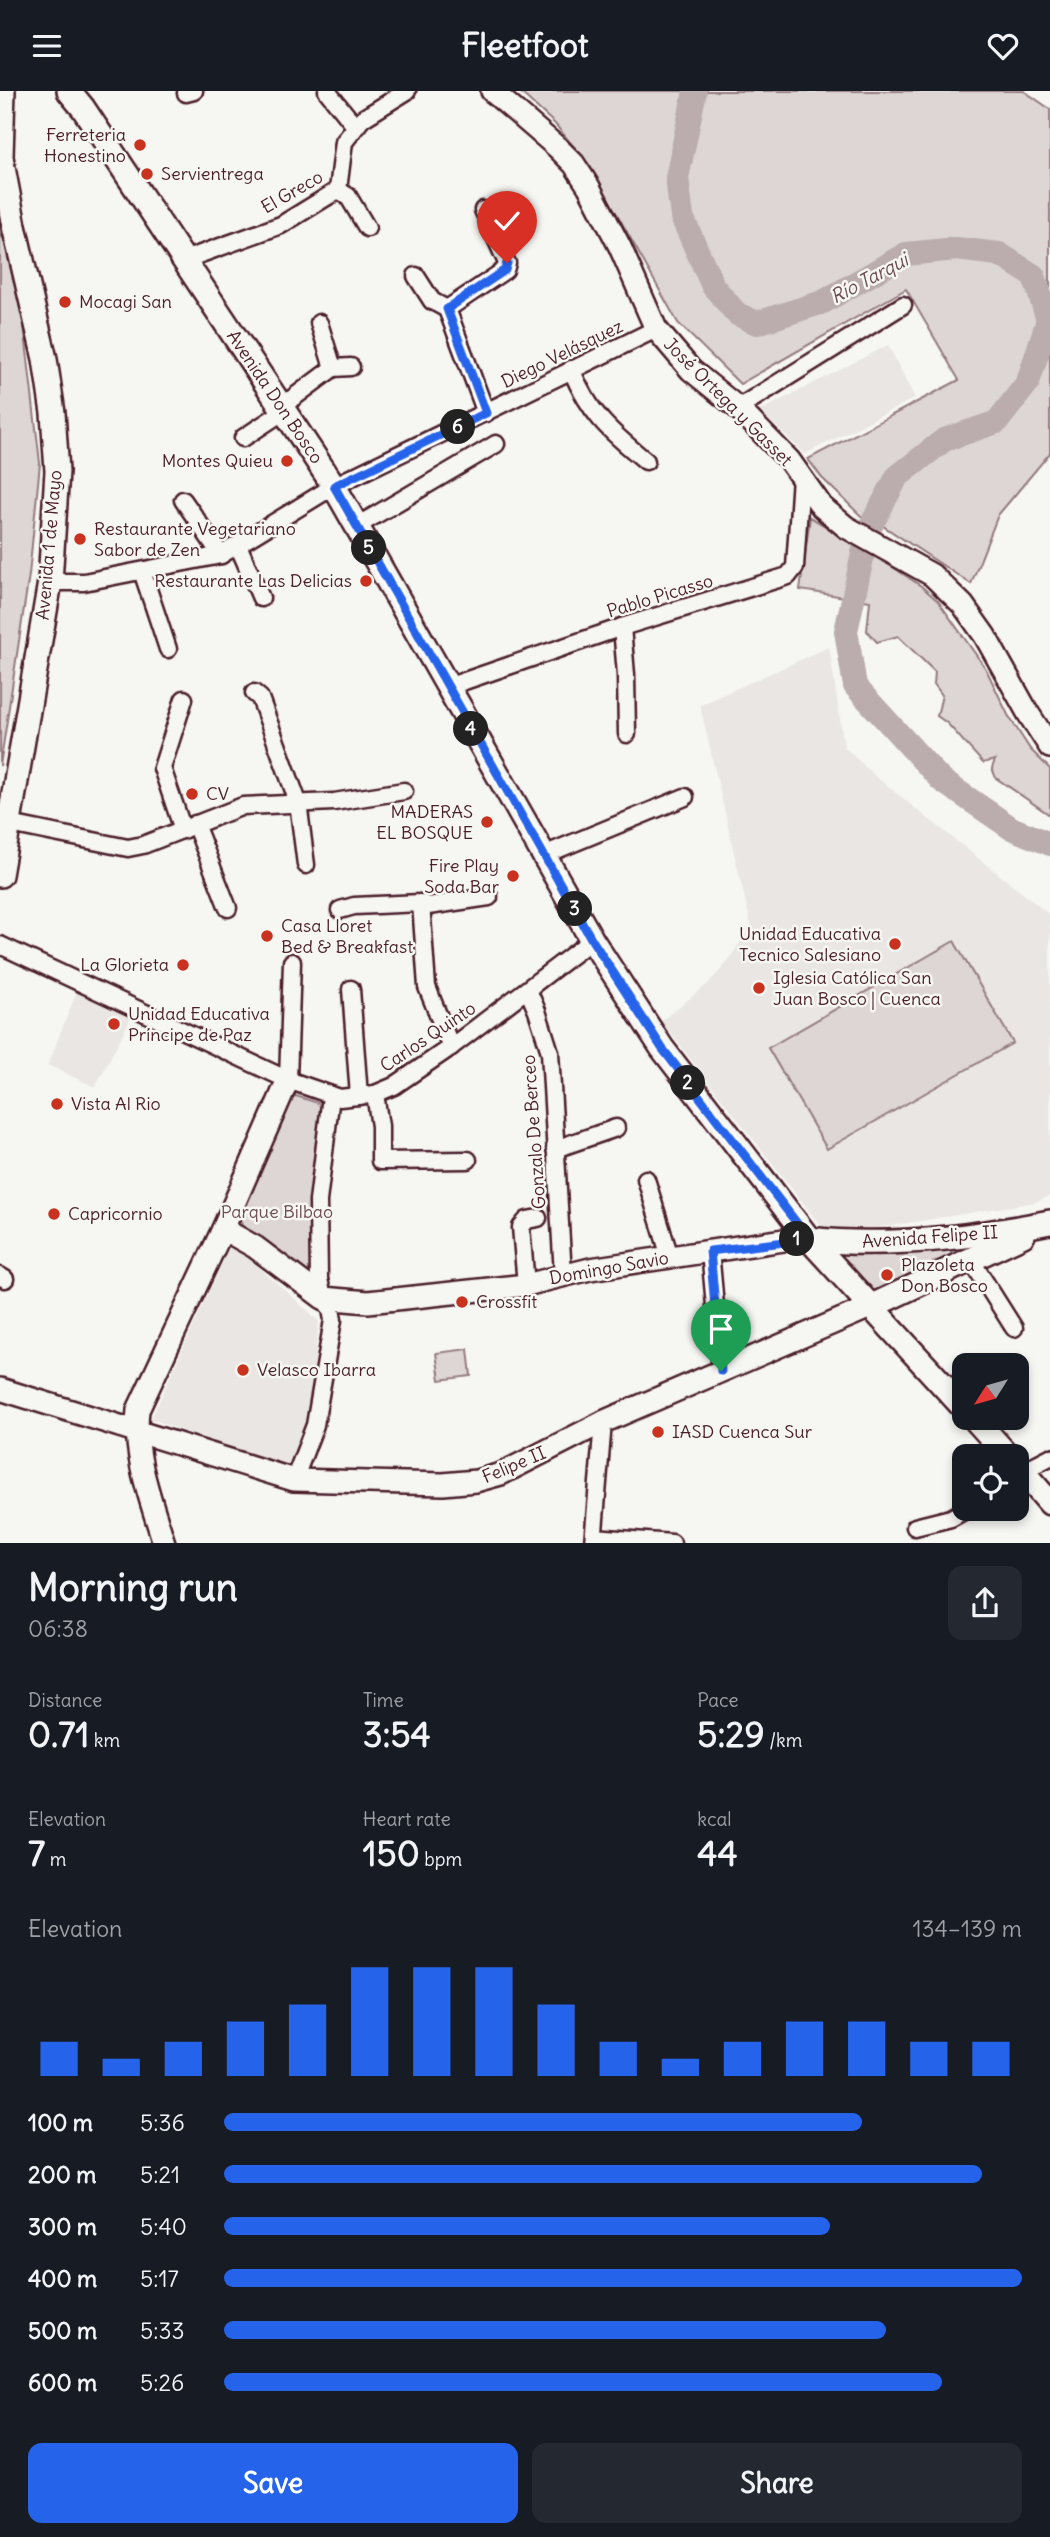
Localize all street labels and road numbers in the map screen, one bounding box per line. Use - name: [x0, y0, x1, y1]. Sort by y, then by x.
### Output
- street label: El Greco: [257, 165, 327, 218]
- street label: Diego Velásquez: [497, 314, 627, 393]
- street label: Avenida Don Bosco: [222, 326, 329, 468]
- street label: José Ortega y Gasset: [659, 332, 798, 471]
- street label: Avenida 1 de Mayo: [30, 469, 67, 621]
- street label: Pablo Picasso: [604, 568, 716, 623]
- street label: Carlos Quinto: [375, 996, 480, 1077]
- street label: Gonzalo De Berceo: [517, 1054, 550, 1210]
- street label: Avenida Felipe II: [861, 1220, 999, 1253]
- street label: Domingo Savio: [547, 1246, 670, 1289]
- street label: Felipe II: [479, 1441, 549, 1488]

